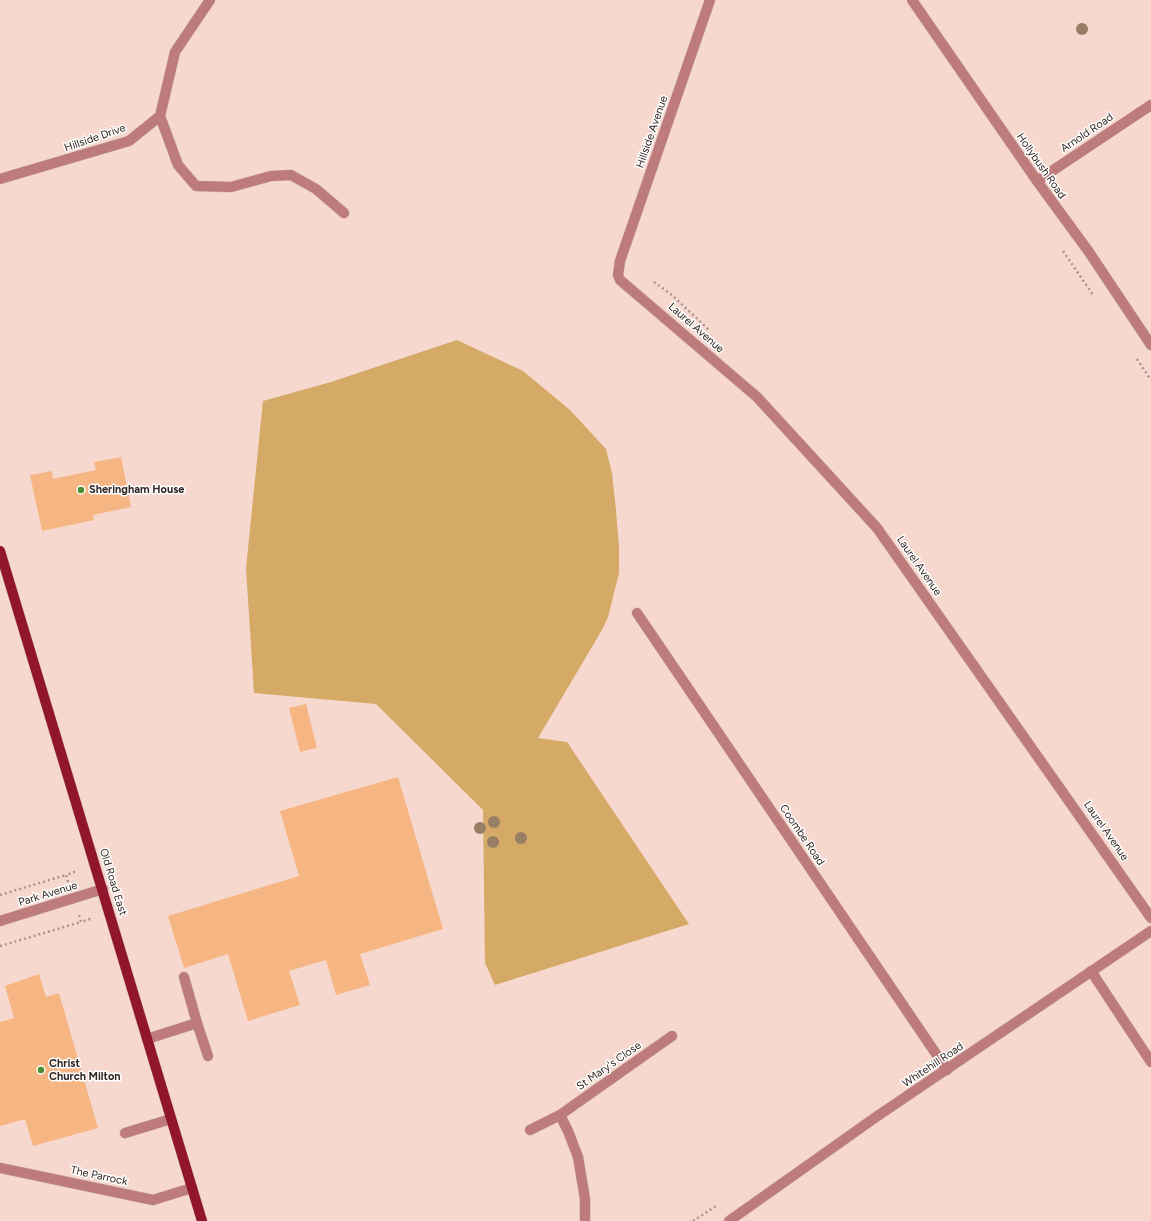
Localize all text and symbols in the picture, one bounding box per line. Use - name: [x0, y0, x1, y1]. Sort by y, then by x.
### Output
- street label: Hillside Avenue: [633, 94, 671, 170]
- street label: Arnold Road: [1058, 111, 1116, 155]
- street label: Hillside Drive: [63, 121, 127, 155]
- street label: Hollybush Road: [1013, 131, 1069, 201]
- street label: Laurel Avenue: [665, 300, 727, 356]
- place label: Sheringham House: [89, 483, 184, 497]
- marker: Sheringham House: [76, 485, 86, 495]
- street label: Laurel Avenue: [894, 534, 944, 598]
- street label: Laurel Avenue: [1081, 799, 1131, 863]
- street label: Coombe Road: [777, 802, 827, 868]
- street label: Old Road East: [97, 847, 129, 917]
- street label: Park Avenue: [17, 879, 79, 909]
- street label: St Mary's Close: [574, 1039, 644, 1093]
- street label: Whitehill Road: [900, 1040, 966, 1090]
- place label: Christ Church Milton: [49, 1057, 121, 1083]
- marker: Christ Church Milton: [36, 1065, 46, 1075]
- street label: The Parrock: [69, 1164, 129, 1188]

